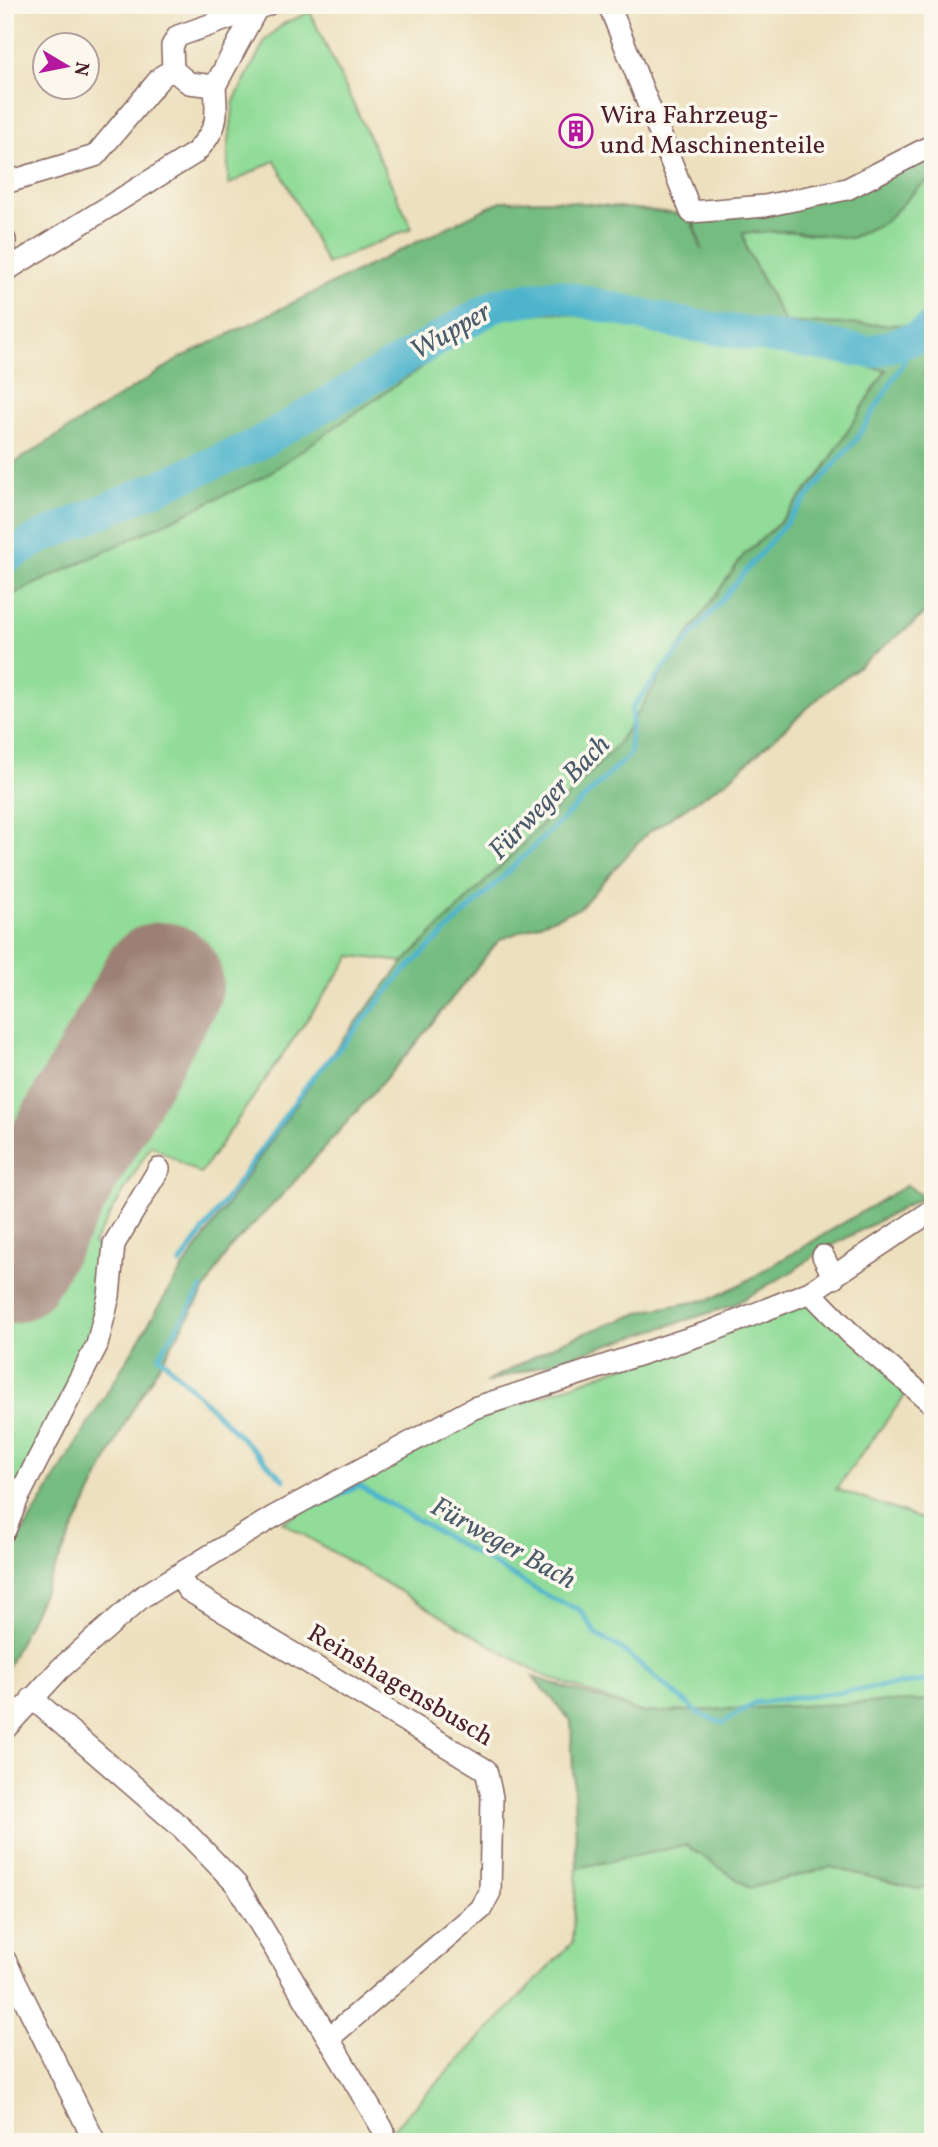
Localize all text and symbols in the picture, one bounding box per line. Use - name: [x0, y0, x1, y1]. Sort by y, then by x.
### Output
- north arrow: [32, 32, 102, 102]
- text: N: [67, 60, 95, 78]
- place label: Wira Fahrzeug- und Maschinenteile: [600, 98, 825, 164]
- building icon: Wira Fahrzeug- und Maschinenteile: [557, 112, 595, 150]
- water label: Wupper: [403, 293, 499, 371]
- water label: Fürweger Bach: [480, 727, 620, 869]
- water label: Fürweger Bach: [423, 1488, 583, 1600]
- street label: Reinshagensbusch: [300, 1616, 500, 1756]

